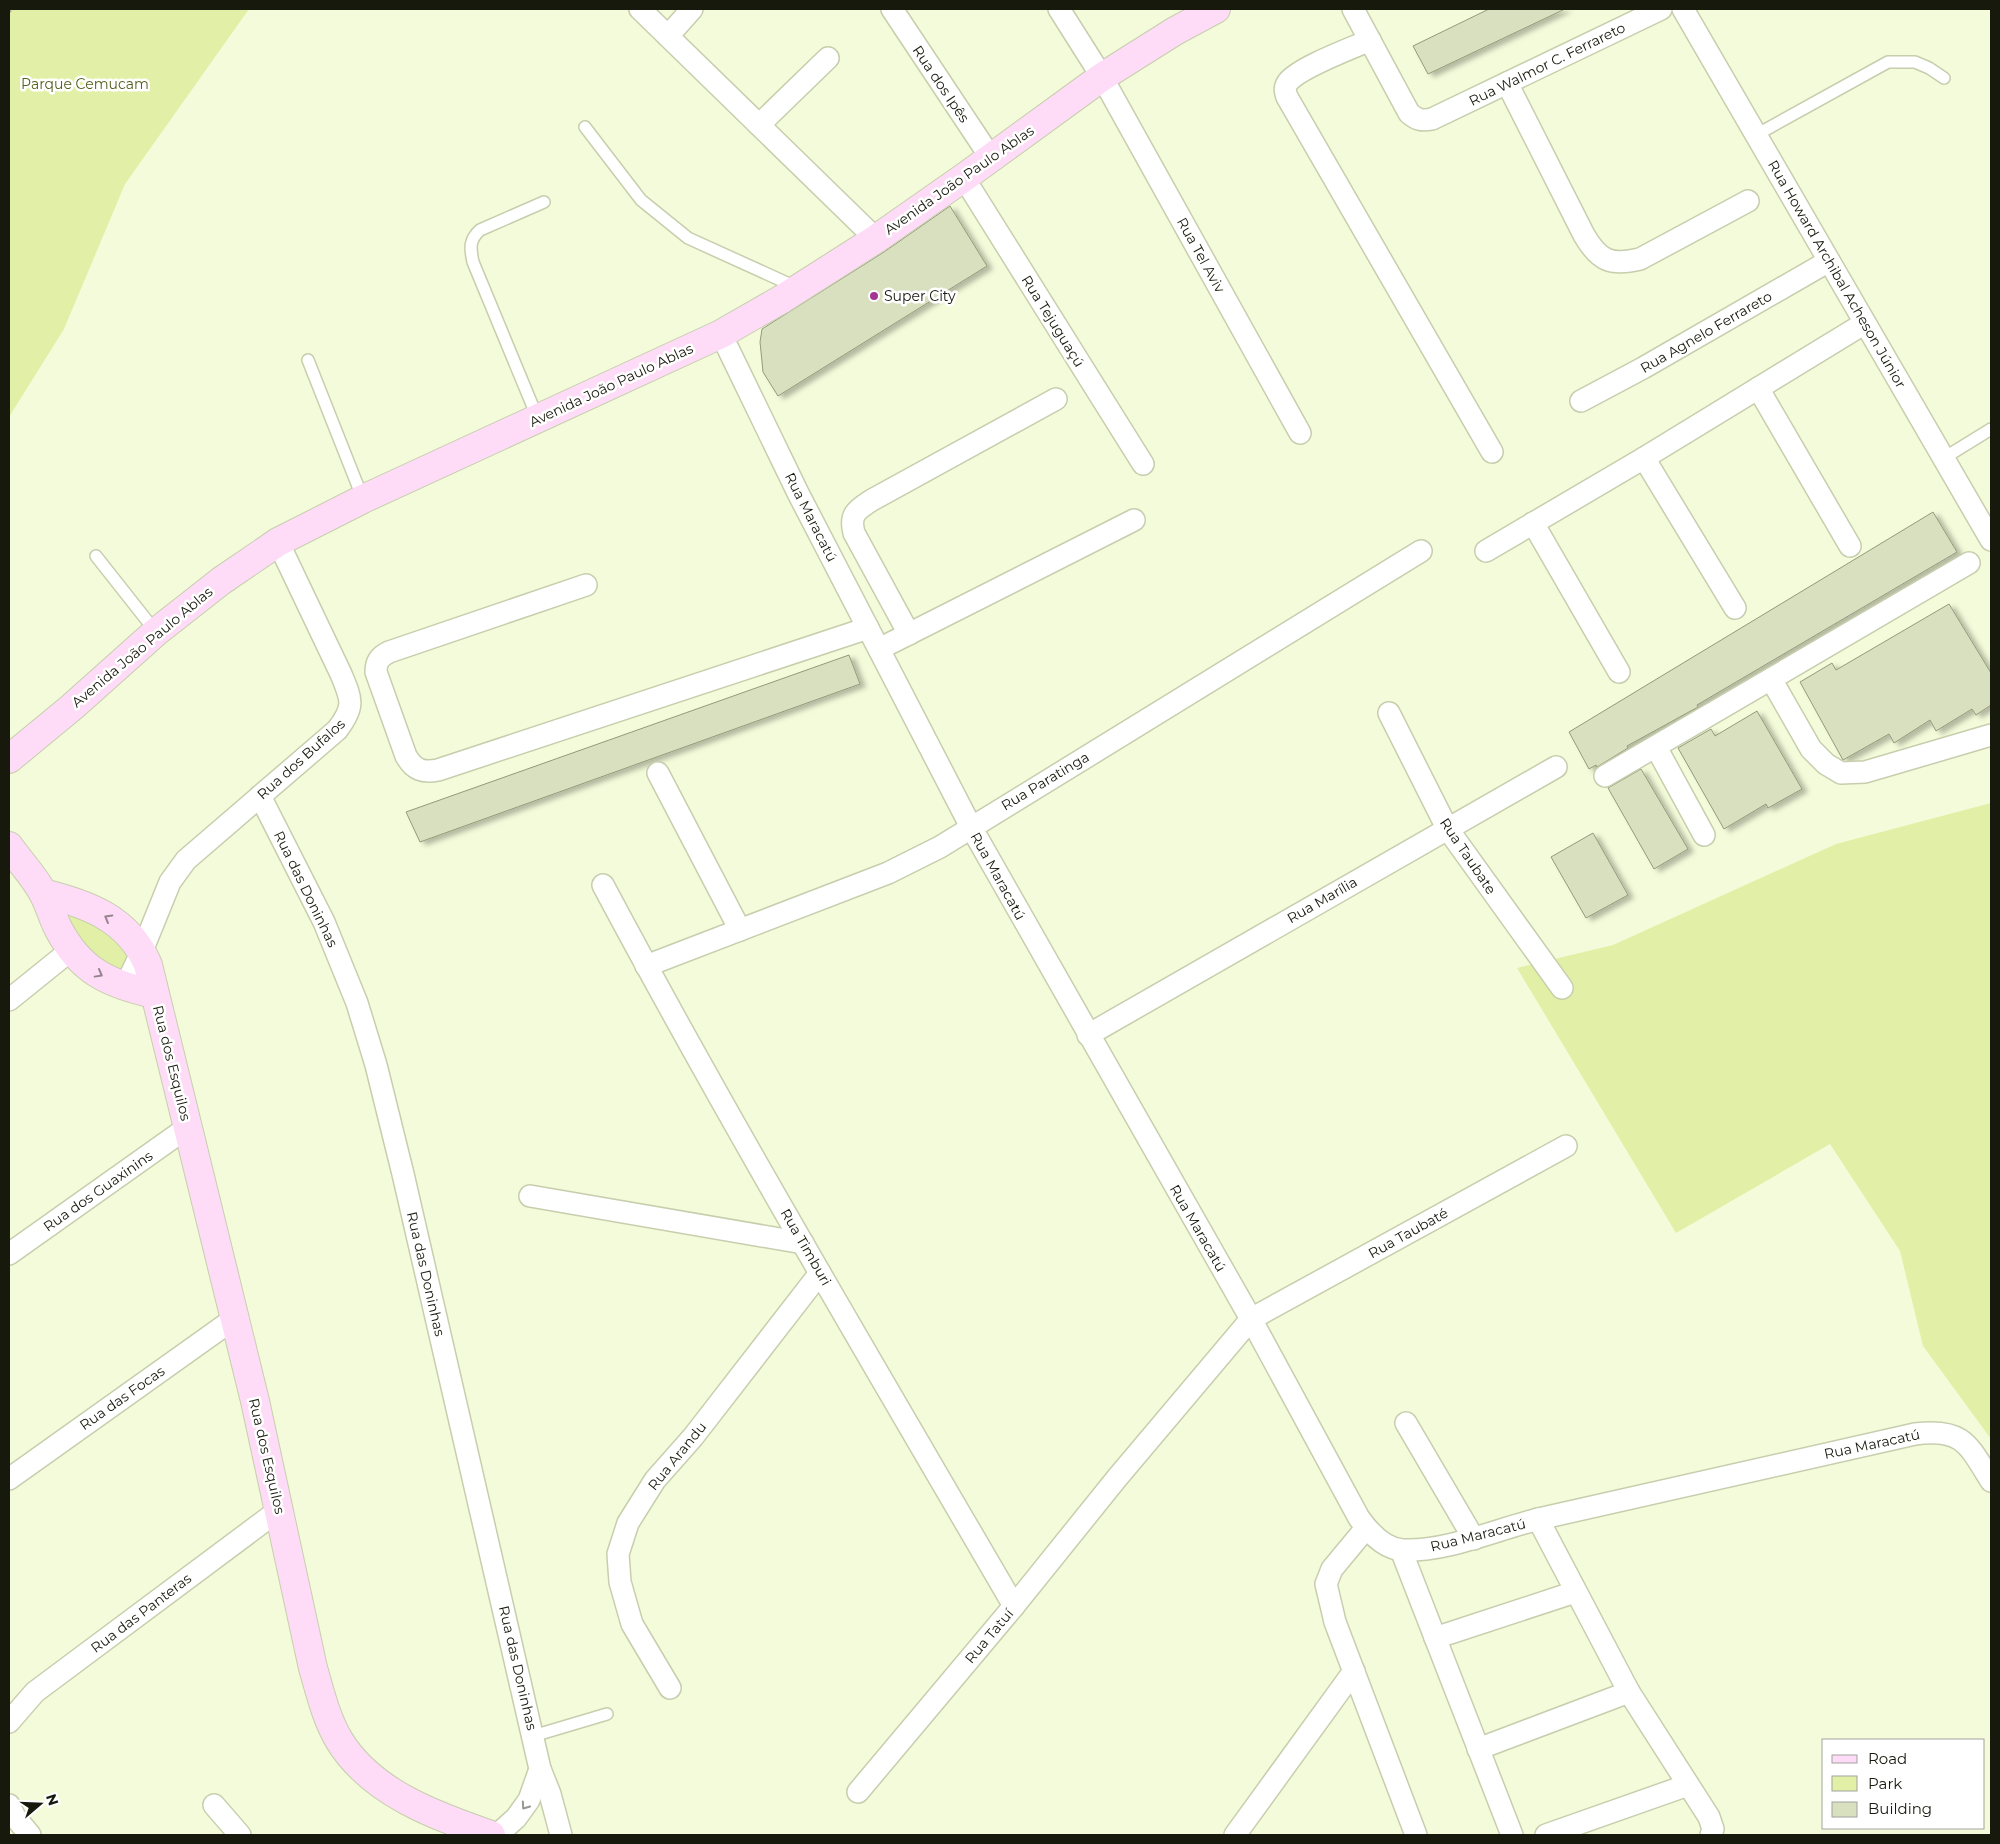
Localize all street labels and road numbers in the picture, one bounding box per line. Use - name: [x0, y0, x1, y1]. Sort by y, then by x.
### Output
- street label: Rua Walmor C. Ferrareto: [1466, 18, 1628, 110]
- street label: Rua dos Ipês: [909, 42, 974, 126]
- street label: Avenida João Paulo Ablas: [881, 121, 1037, 239]
- street label: Rua Howard Archibal Acheson Júnior: [1764, 157, 1910, 392]
- street label: Rua Tel Aviv: [1173, 214, 1229, 296]
- street label: Rua Tejuguaçú: [1018, 272, 1088, 370]
- street label: Rua Agnelo Ferrareto: [1637, 287, 1775, 377]
- street label: Avenida João Paulo Ablas: [526, 339, 696, 431]
- street label: Rua Maracatú: [781, 469, 841, 565]
- street label: Avenida João Paulo Ablas: [68, 583, 216, 711]
- street label: Rua dos Bufalos: [253, 715, 349, 803]
- street label: Rua Paratinga: [998, 748, 1092, 814]
- street label: Rua Taubate: [1436, 814, 1500, 898]
- street label: Rua das Doninhas: [270, 828, 342, 950]
- street label: Rua Maracatú: [966, 829, 1030, 923]
- street label: Rua Marília: [1284, 873, 1360, 927]
- street label: Rua dos Esquilos: [149, 1003, 195, 1123]
- street label: Rua dos Guaxinins: [40, 1146, 156, 1236]
- street label: Rua Maracatú: [1166, 1181, 1230, 1275]
- street label: Rua Taubaté: [1365, 1204, 1451, 1262]
- street label: Rua Timburi: [777, 1205, 835, 1289]
- street label: Rua das Doninhas: [403, 1210, 449, 1338]
- street label: Rua das Focas: [76, 1362, 168, 1434]
- street label: Rua dos Esquilos: [245, 1396, 289, 1516]
- street label: Rua Arandu: [644, 1418, 710, 1494]
- street label: Rua Maracatú: [1822, 1425, 1922, 1463]
- street label: Rua Maracatú: [1428, 1514, 1528, 1556]
- street label: Rua das Panteras: [87, 1569, 195, 1657]
- street label: Rua das Doninhas: [495, 1604, 541, 1732]
- street label: Rua Tatuí: [961, 1604, 1018, 1667]

